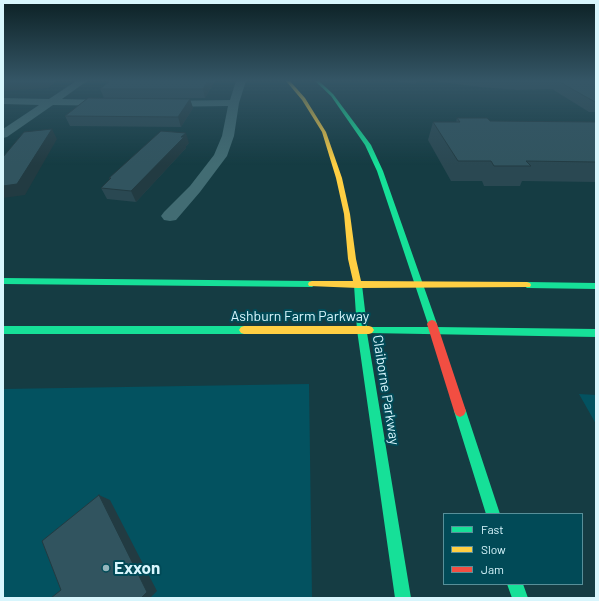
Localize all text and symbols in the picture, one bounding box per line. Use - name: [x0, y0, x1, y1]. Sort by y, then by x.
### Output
- street label: Ashburn Farm Parkway: [231, 308, 369, 324]
- street label: Claiborne Parkway: [369, 334, 403, 446]
- legend: [443, 513, 583, 585]
- text: Fast: [481, 522, 504, 536]
- text: Slow: [481, 542, 506, 556]
- place label: Exxon: [114, 558, 160, 578]
- text: Jam: [481, 562, 504, 576]
- marker: Exxon: [101, 563, 111, 573]

